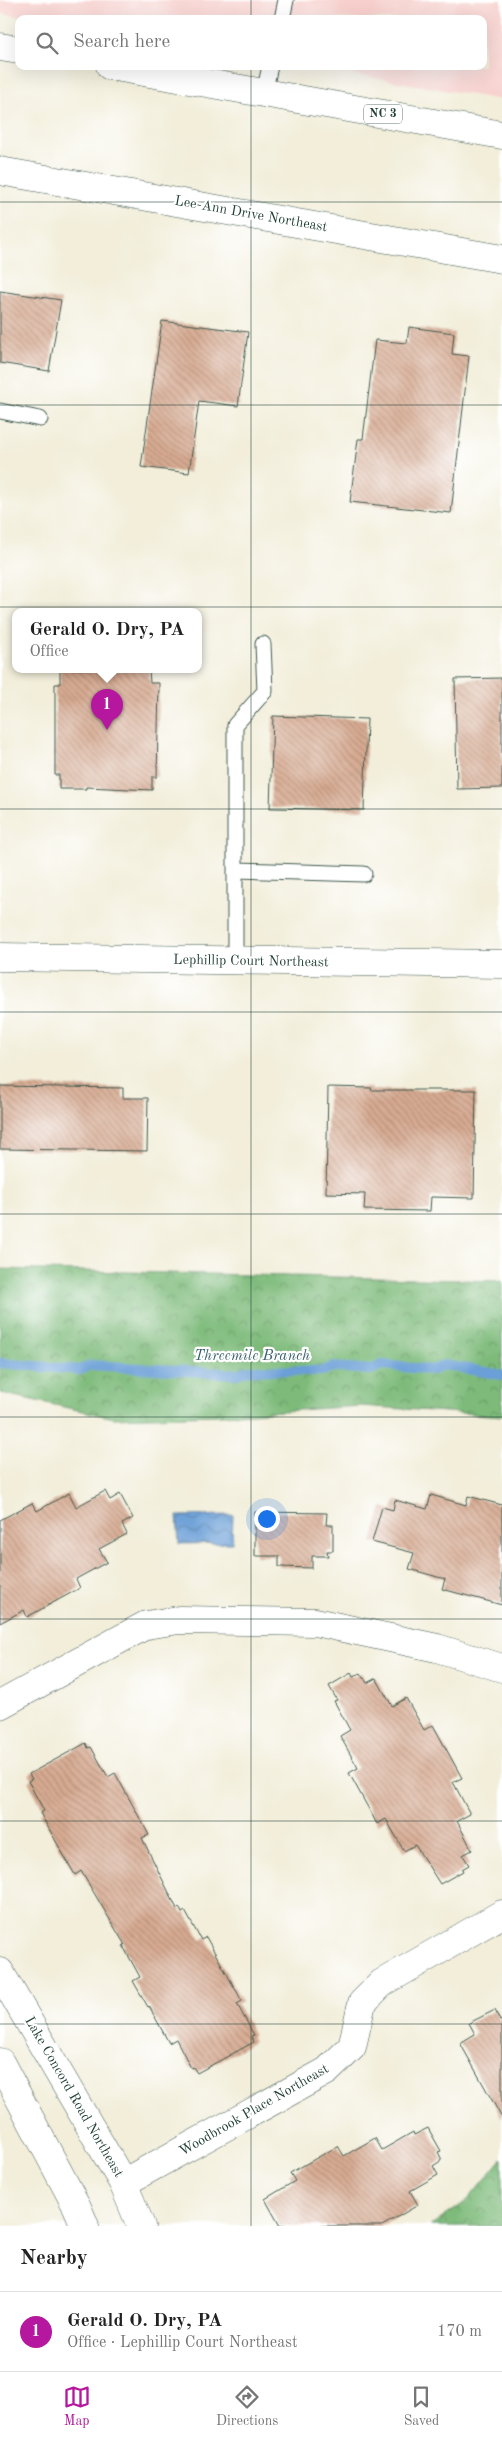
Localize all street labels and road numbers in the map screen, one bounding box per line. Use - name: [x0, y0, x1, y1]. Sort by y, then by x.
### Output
- road number: NC 3: [364, 105, 402, 124]
- street label: Lee-Ann Drive Northeast: [173, 194, 329, 234]
- street label: Lephillip Court Northeast: [173, 953, 329, 969]
- street label: Lake Concord Road Northeast: [22, 2014, 126, 2180]
- street label: Woodbrook Place Northeast: [177, 2061, 331, 2159]

